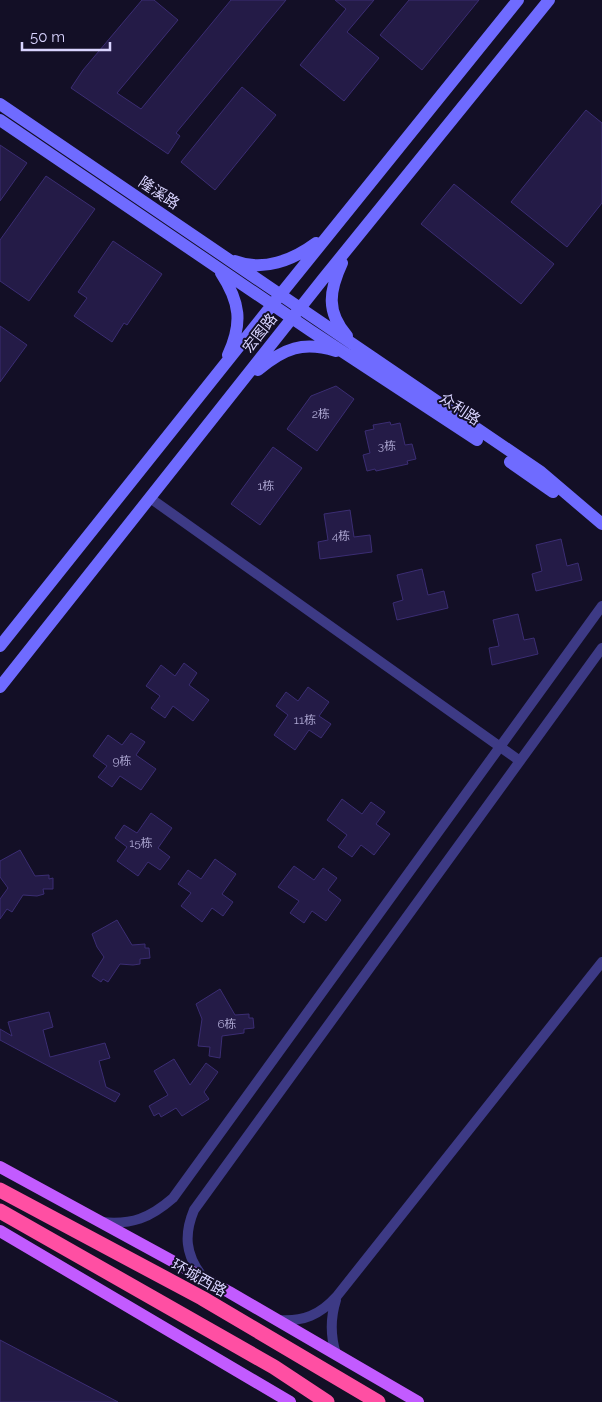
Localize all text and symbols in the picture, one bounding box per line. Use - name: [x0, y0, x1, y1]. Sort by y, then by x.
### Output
- scale bar: [22, 20, 110, 52]
- text: 50 m: [30, 28, 65, 46]
- street label: 隆溪路: [135, 173, 183, 213]
- street label: 宏图路: [239, 310, 281, 356]
- street label: 众利路: [436, 389, 484, 429]
- house number: 2栋: [312, 407, 330, 421]
- house number: 3栋: [378, 439, 396, 453]
- house number: 1栋: [257, 479, 275, 493]
- house number: 4栋: [332, 529, 350, 543]
- house number: 11栋: [294, 713, 316, 727]
- house number: 9栋: [112, 754, 132, 768]
- house number: 15栋: [129, 836, 153, 850]
- house number: 6栋: [217, 1017, 237, 1031]
- street label: 环城西路: [168, 1256, 230, 1300]

